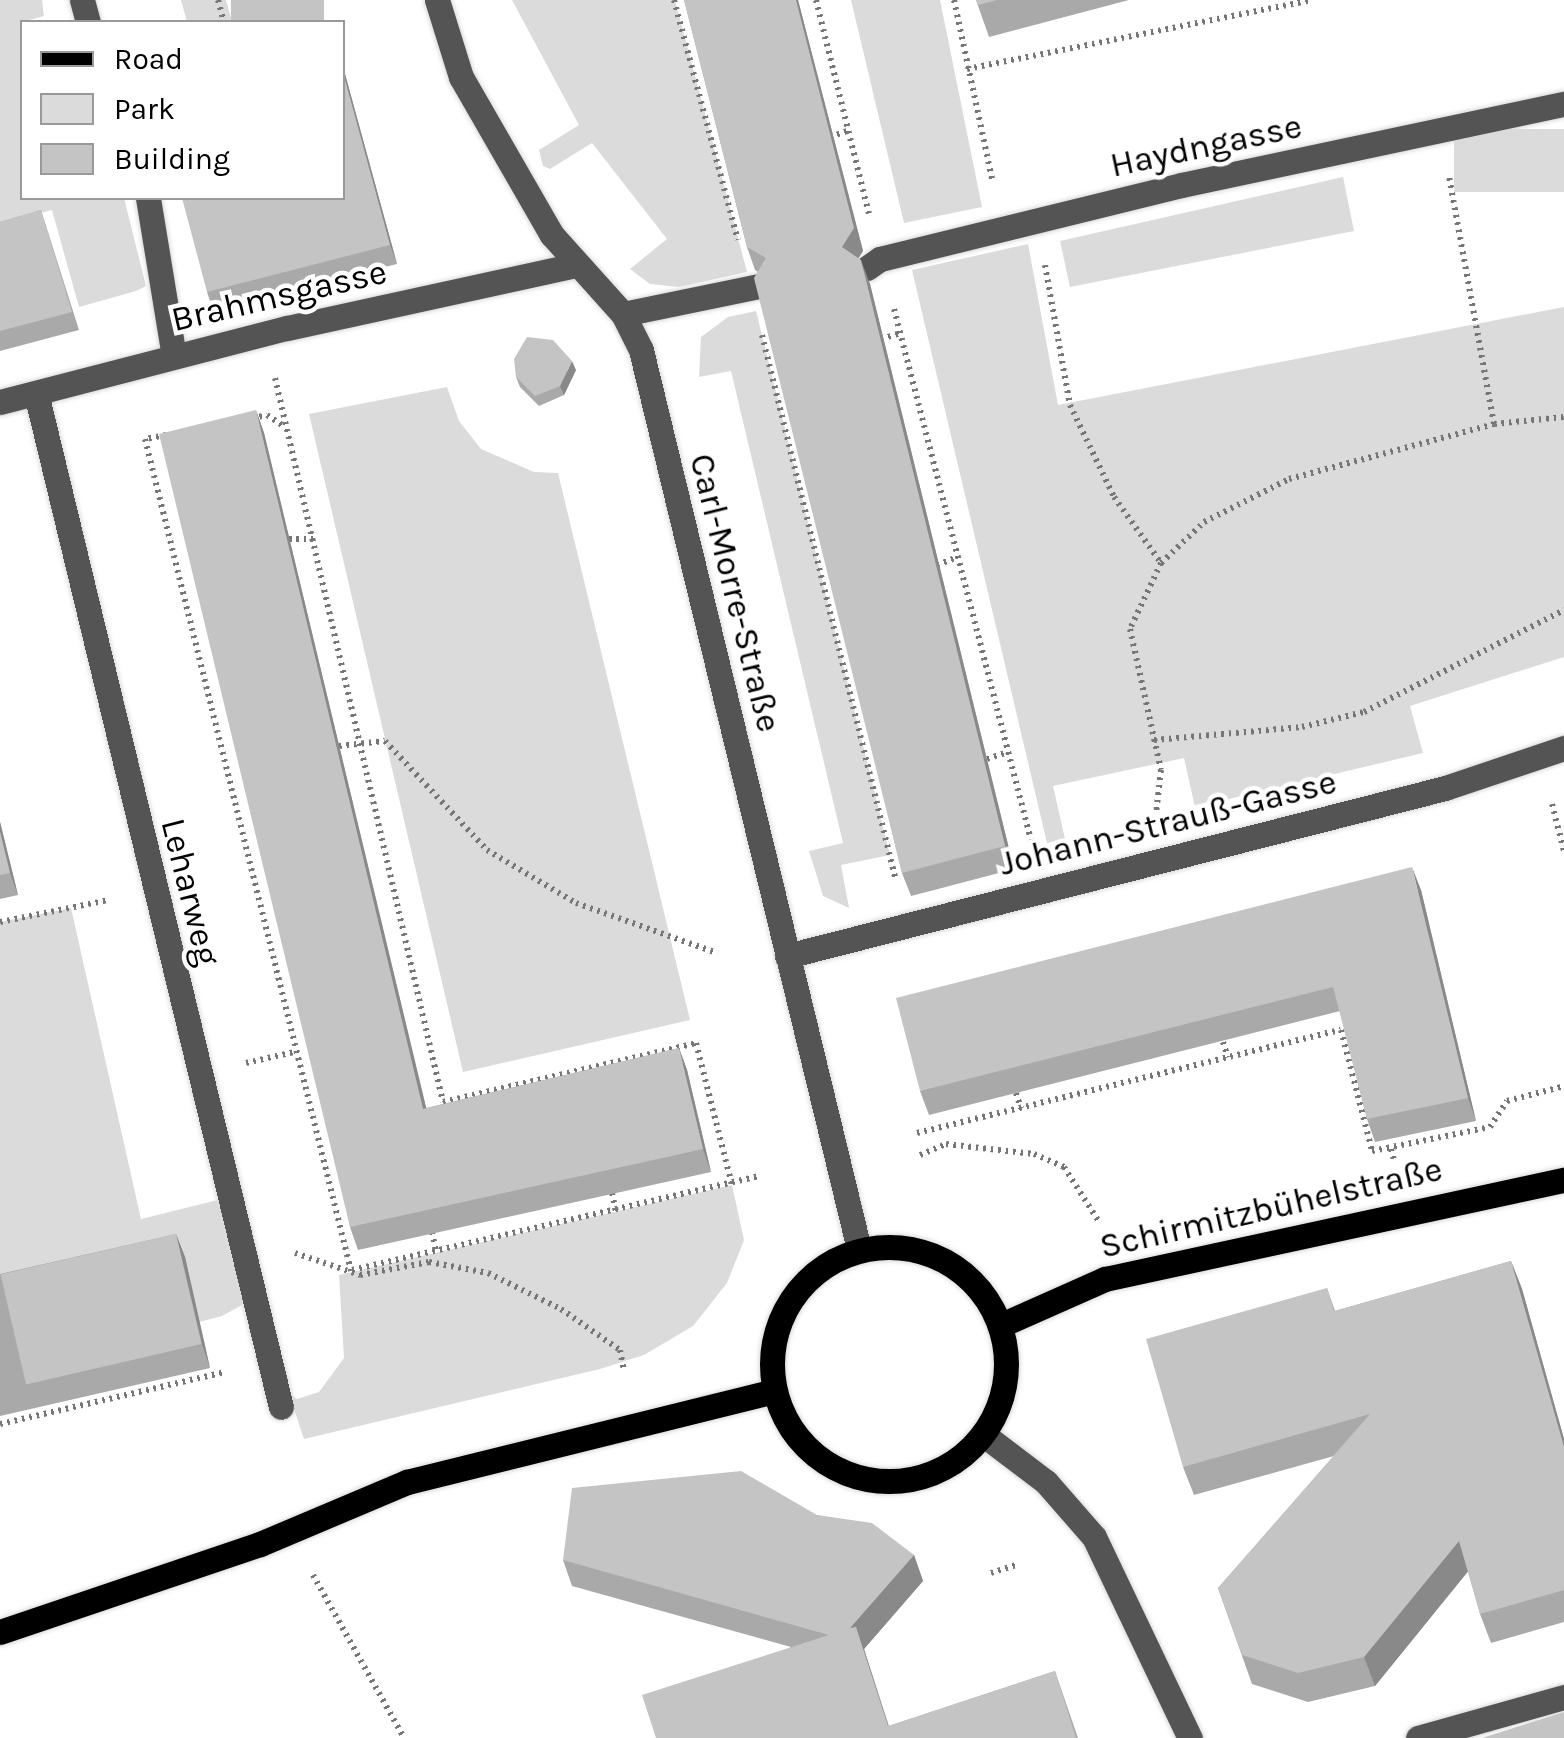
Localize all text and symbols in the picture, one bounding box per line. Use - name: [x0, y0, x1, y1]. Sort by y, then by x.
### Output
- legend: [20, 20, 345, 200]
- text: Road: [114, 41, 183, 77]
- text: Park: [114, 91, 175, 127]
- street label: Haydngasse: [1106, 105, 1306, 187]
- text: Building: [114, 141, 230, 177]
- street label: Brahmsgasse: [167, 251, 391, 341]
- street label: Carl-Morre-Straße: [680, 450, 790, 736]
- street label: Johann-Strauß-Gasse: [995, 761, 1341, 885]
- street label: Leharweg: [151, 814, 229, 970]
- street label: Schirmitzbühelstraße: [1096, 1148, 1446, 1268]

